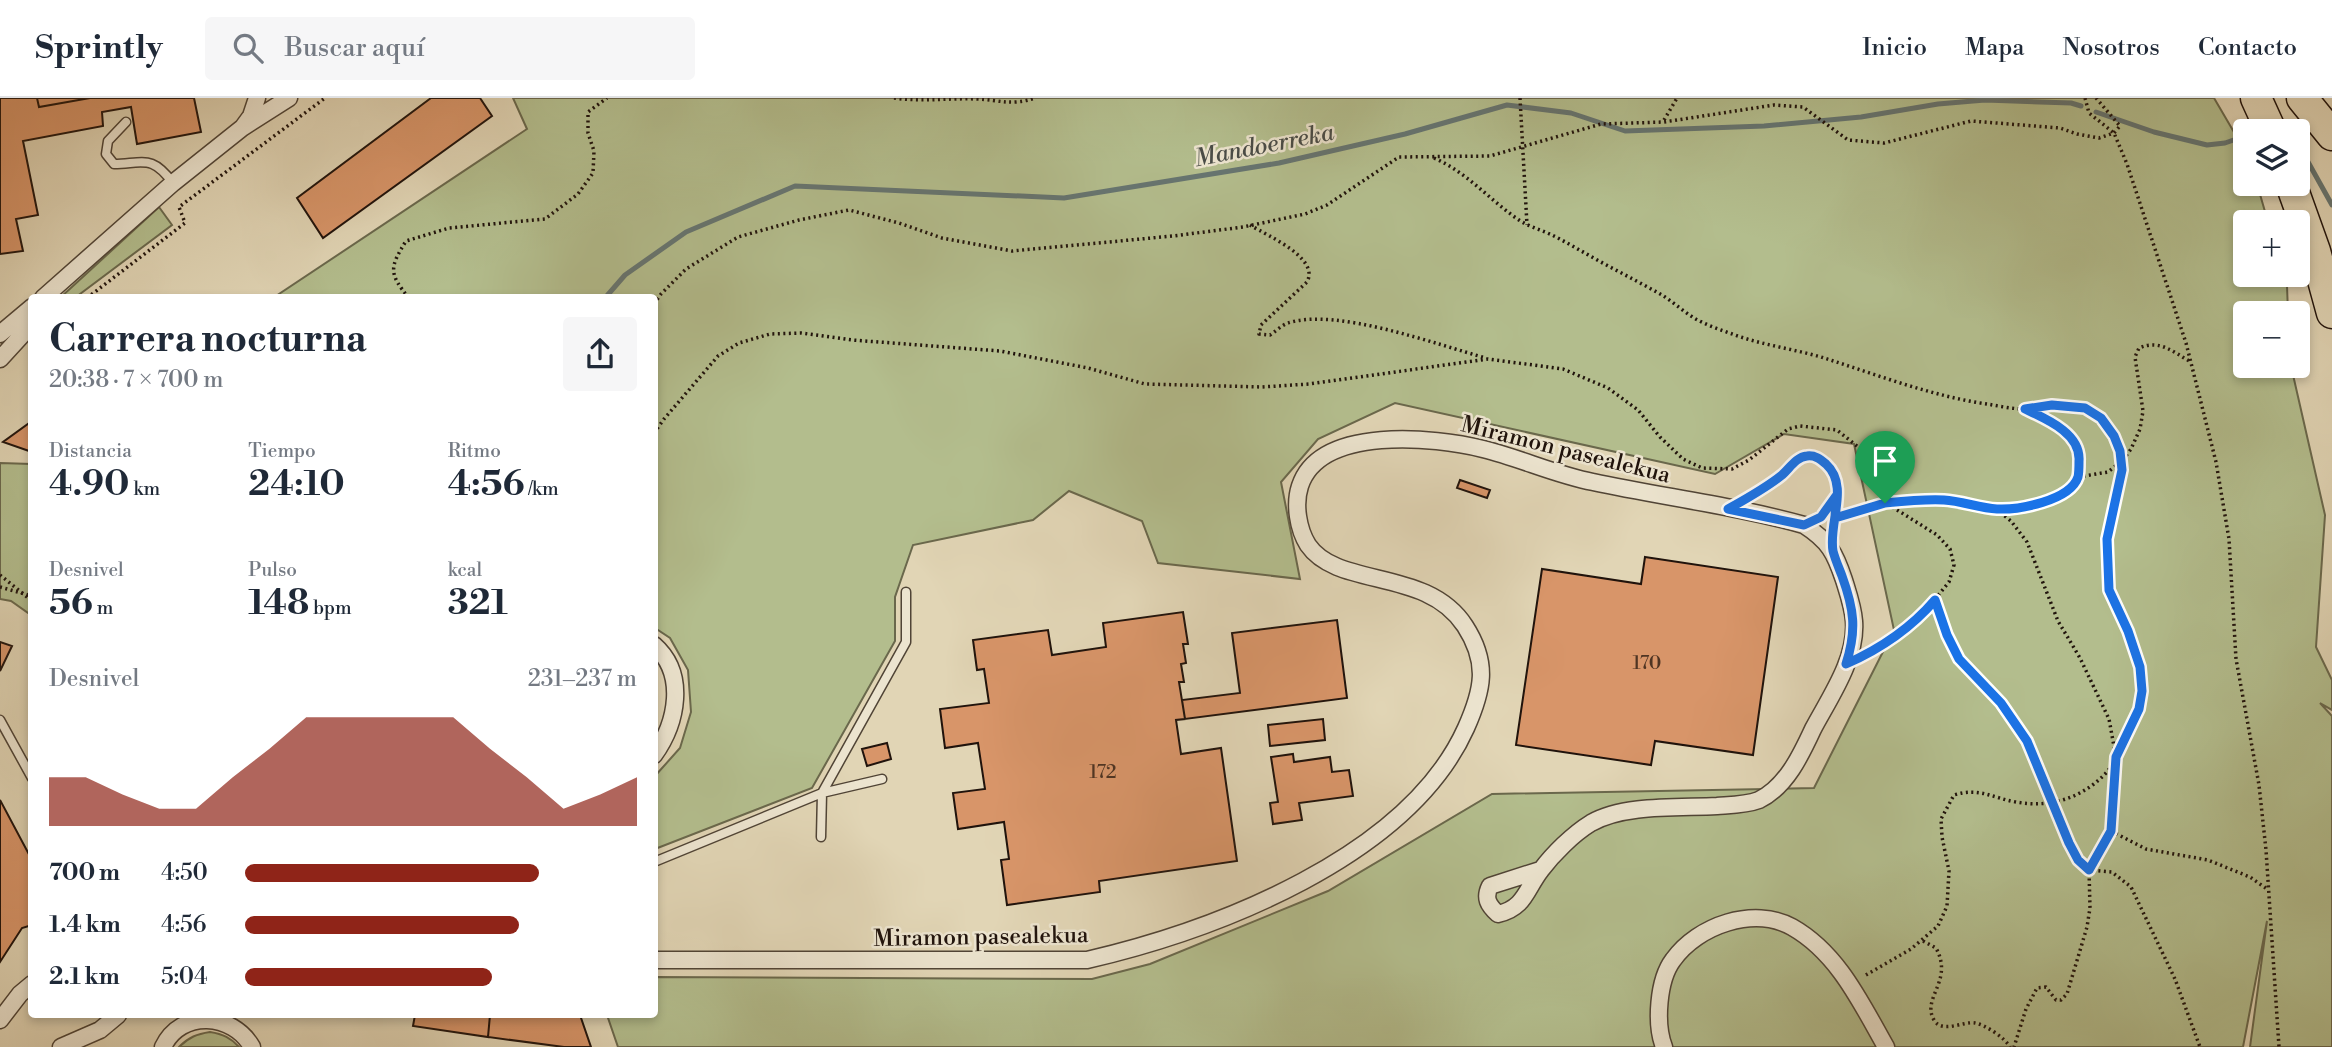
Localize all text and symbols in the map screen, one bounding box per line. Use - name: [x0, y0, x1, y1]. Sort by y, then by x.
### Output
- search box: [205, 17, 695, 80]
- text: Sprintly: [35, 28, 163, 69]
- icon: search: [229, 29, 267, 67]
- text: Buscar aquí: [285, 32, 425, 64]
- text: Inicio: [1862, 33, 1927, 63]
- text: Mapa: [1965, 33, 2024, 63]
- text: Nosotros: [2062, 33, 2160, 63]
- text: Contacto: [2198, 33, 2297, 63]
- water label: Mandoerreka: [1192, 118, 1337, 174]
- map controls: [2233, 119, 2310, 378]
- button: layers: [2233, 119, 2310, 196]
- button: +: [2233, 210, 2310, 287]
- button: −: [2233, 301, 2310, 378]
- text: Carrera nocturna: [49, 316, 367, 363]
- button: share: [563, 317, 637, 391]
- text: 20:38 · 7 × 700 m: [49, 366, 223, 394]
- street label: Miramon pasealekua: [1458, 410, 1674, 490]
- pin: [1855, 431, 1915, 503]
- text: Distancia: [49, 439, 132, 463]
- text: Tiempo: [248, 439, 316, 463]
- text: Ritmo: [448, 439, 501, 463]
- icon: arrive: [1866, 442, 1904, 480]
- text: 4.90: [49, 463, 130, 506]
- text: 24:10: [248, 463, 345, 506]
- text: 4:56: [448, 463, 524, 506]
- text: km: [130, 477, 160, 501]
- text: /km: [524, 477, 559, 501]
- text: Desnivel: [49, 558, 124, 582]
- text: Pulso: [248, 558, 297, 582]
- text: kcal: [448, 558, 482, 582]
- text: 56: [49, 582, 93, 625]
- text: 148: [248, 582, 309, 625]
- text: 321: [448, 582, 508, 625]
- text: m: [93, 596, 113, 620]
- text: bpm: [309, 596, 352, 620]
- house number: 170: [1633, 651, 1661, 675]
- text: Desnivel: [49, 665, 139, 693]
- text: 231–237 m: [528, 665, 637, 693]
- house number: 172: [1089, 760, 1117, 784]
- text: 700 m: [49, 859, 120, 887]
- text: 4:50: [161, 859, 208, 887]
- text: 1.4 km: [49, 911, 121, 939]
- text: 4:56: [161, 911, 207, 939]
- street label: Miramon pasealekua: [873, 921, 1089, 953]
- text: 2.1 km: [49, 963, 120, 991]
- text: 5:04: [161, 963, 208, 991]

